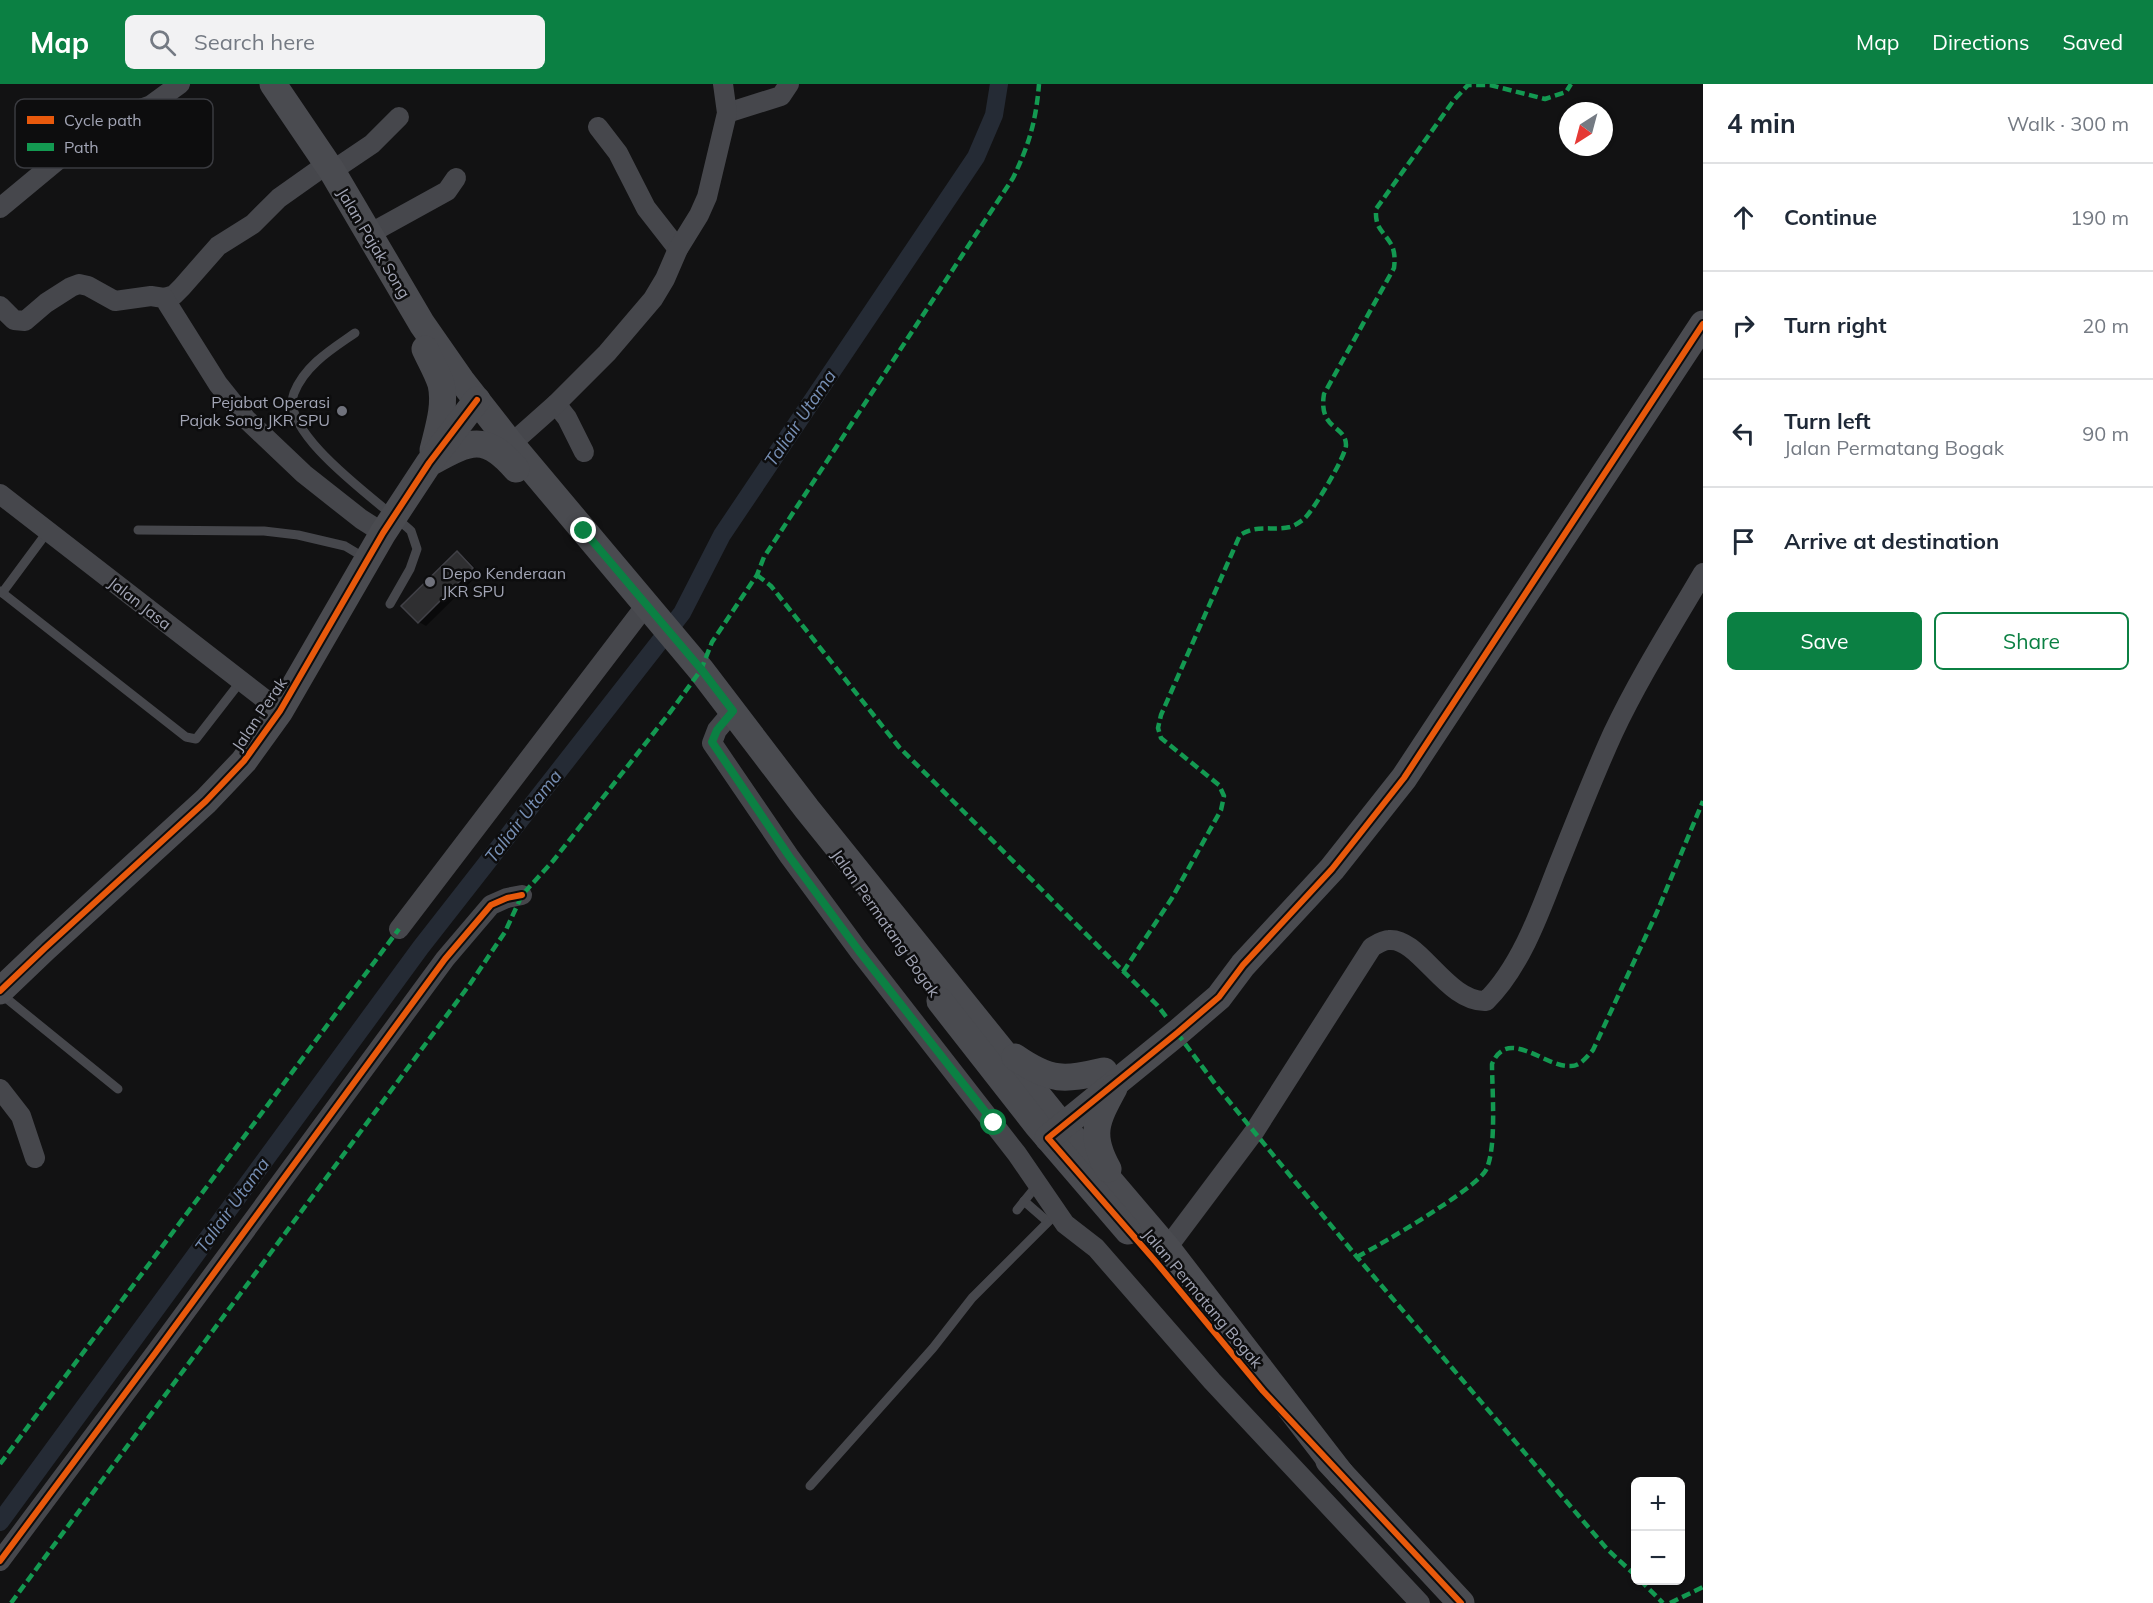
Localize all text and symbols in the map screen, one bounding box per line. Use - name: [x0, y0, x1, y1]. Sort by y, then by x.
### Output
- search box: [125, 15, 545, 69]
- text: Map: [30, 25, 89, 60]
- icon: search: [146, 26, 179, 59]
- text: Search here: [194, 28, 315, 56]
- text: Map: [1856, 29, 1899, 55]
- text: Directions: [1932, 29, 2029, 55]
- text: Saved: [2062, 29, 2123, 55]
- legend: [15, 99, 213, 168]
- north arrow: [1559, 102, 1613, 156]
- text: 4 min: [1727, 107, 1796, 140]
- text: Cycle path: [64, 110, 142, 130]
- text: Walk · 300 m: [2007, 111, 2129, 136]
- text: Path: [64, 137, 99, 157]
- street label: Jalan Pajak Song: [333, 184, 415, 302]
- icon: ahead: [1727, 201, 1760, 234]
- text: Continue: [1784, 203, 1877, 231]
- text: 190 m: [2070, 205, 2129, 230]
- icon: right: [1727, 309, 1760, 342]
- text: Turn right: [1784, 311, 1887, 339]
- text: 20 m: [2082, 313, 2129, 338]
- water label: Taliair Utama: [759, 365, 841, 471]
- place label: Pejabat Operasi Pajak Song JKR SPU: [180, 392, 330, 430]
- marker: Pejabat Operasi Pajak Song JKR SPU: [335, 404, 349, 418]
- text: Turn left: [1784, 407, 1871, 435]
- icon: left: [1727, 417, 1760, 450]
- text: 90 m: [2082, 421, 2129, 446]
- text: Jalan Permatang Bogak: [1784, 435, 2004, 460]
- route end: [570, 517, 596, 543]
- icon: arrive: [1727, 525, 1760, 558]
- text: Arrive at destination: [1784, 527, 1999, 555]
- place label: Depo Kenderaan JKR SPU: [442, 563, 566, 601]
- street label: Jalan Jasa: [105, 572, 175, 634]
- marker: Depo Kenderaan JKR SPU: [423, 575, 437, 589]
- button: Save: [1727, 612, 1922, 670]
- button: Share: [1934, 612, 2129, 670]
- street label: Jalan Perak: [227, 673, 291, 754]
- water label: Taliair Utama: [479, 765, 567, 867]
- street label: Jalan Permatang Bogak: [827, 845, 945, 1001]
- route start: [980, 1109, 1006, 1135]
- water label: Taliair Utama: [190, 1153, 274, 1257]
- street label: Jalan Permatang Bogak: [1139, 1224, 1268, 1372]
- map controls: [1631, 1477, 1685, 1585]
- button: +: [1631, 1477, 1685, 1531]
- button: −: [1631, 1531, 1685, 1585]

